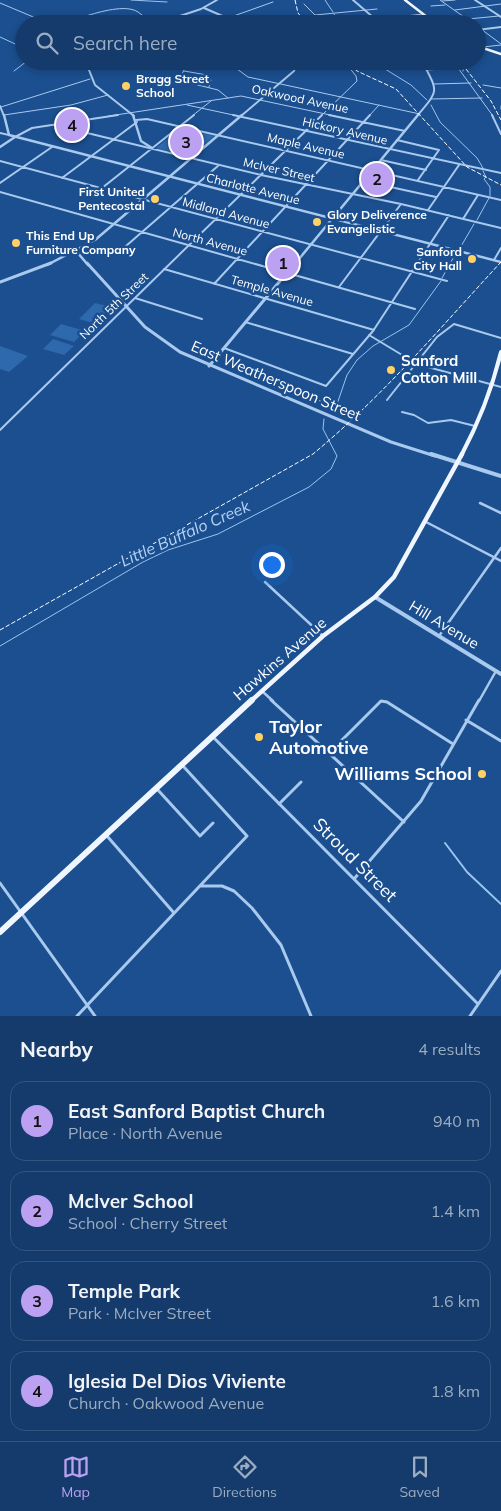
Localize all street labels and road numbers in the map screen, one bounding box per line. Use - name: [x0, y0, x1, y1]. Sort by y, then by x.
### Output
- street label: Oakwood Avenue: [250, 81, 350, 116]
- street label: Hickory Avenue: [301, 113, 389, 148]
- street label: Maple Avenue: [266, 129, 346, 162]
- street label: McIver Street: [242, 154, 316, 185]
- street label: Charlotte Avenue: [205, 170, 302, 207]
- street label: Midland Avenue: [181, 194, 271, 231]
- street label: North Avenue: [171, 224, 249, 259]
- street label: North 5th Street: [76, 269, 151, 342]
- street label: Temple Avenue: [229, 272, 315, 309]
- street label: East Weatherspoon Street: [188, 336, 364, 425]
- street label: Hill Avenue: [406, 596, 483, 653]
- street label: Hawkins Avenue: [229, 613, 330, 704]
- street label: Stroud Street: [308, 813, 402, 907]

